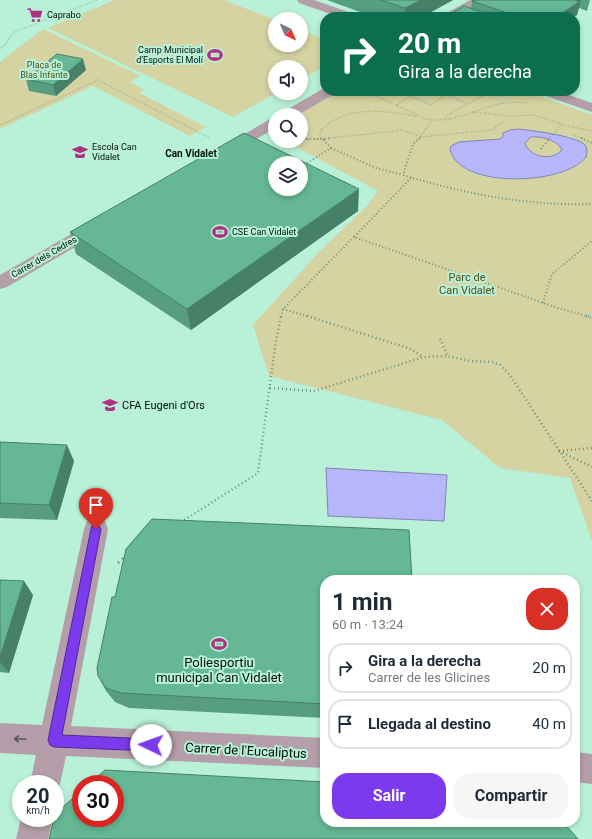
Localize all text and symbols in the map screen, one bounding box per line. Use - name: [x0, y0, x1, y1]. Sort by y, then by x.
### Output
- supermarket icon: Caprabo: [26, 6, 44, 24]
- place label: Caprabo: [47, 10, 81, 20]
- north arrow: [268, 12, 308, 52]
- map controls: [268, 12, 308, 196]
- text: 20 m: [398, 27, 461, 60]
- icon: right: [332, 28, 384, 80]
- place label: Camp Municipal d’Esports El Molí: [136, 45, 204, 65]
- sports icon: Camp Municipal d’Esports El Molí: [206, 46, 224, 64]
- park label: Plaça de Blas Infante: [20, 60, 68, 80]
- button: sound: [268, 60, 308, 100]
- text: Gira a la derecha: [398, 61, 532, 82]
- button: search: [268, 108, 308, 148]
- place label: Escola Can Vidalet: [92, 142, 137, 162]
- school or university icon: Escola Can Vidalet: [71, 143, 89, 161]
- district label: Can Vidalet: [165, 148, 217, 159]
- button: layers: [268, 156, 308, 196]
- sports icon: CSE Can Vidalet: [211, 223, 229, 241]
- place label: CSE Can Vidalet: [232, 227, 296, 237]
- street label: Carrer dels Cedres: [10, 234, 79, 280]
- park label: Parc de Can Vidalet: [439, 271, 495, 297]
- school or university icon: CFA Eugeni d'Ors: [101, 396, 119, 414]
- place label: CFA Eugeni d'Ors: [122, 399, 205, 412]
- pin: [79, 488, 113, 529]
- icon: arrive: [85, 494, 107, 516]
- text: 1 min: [332, 588, 392, 616]
- button: close: [526, 588, 568, 630]
- text: 60 m · 13:24: [332, 617, 403, 632]
- sports icon: Poliesportiu municipal Can Vidalet: [210, 635, 228, 653]
- text: Gira a la derecha: [368, 652, 481, 670]
- place label: Poliesportiu municipal Can Vidalet: [156, 655, 282, 685]
- icon: right: [334, 657, 356, 679]
- text: 20 m: [532, 659, 566, 677]
- text: Carrer de les Glicines: [368, 670, 490, 685]
- icon: arrive: [334, 713, 356, 735]
- text: Llegada al destino: [368, 715, 491, 733]
- text: 40 m: [532, 715, 566, 733]
- position arrow: [130, 724, 172, 766]
- one-way arrow: [14, 735, 27, 743]
- street label: Carrer de l'Eucaliptus: [185, 740, 307, 761]
- button: Salir: [332, 773, 446, 819]
- button: Compartir: [454, 773, 568, 819]
- speed limit sign: 30: [72, 775, 124, 827]
- text: 20: [27, 784, 49, 808]
- text: km/h: [26, 805, 50, 816]

